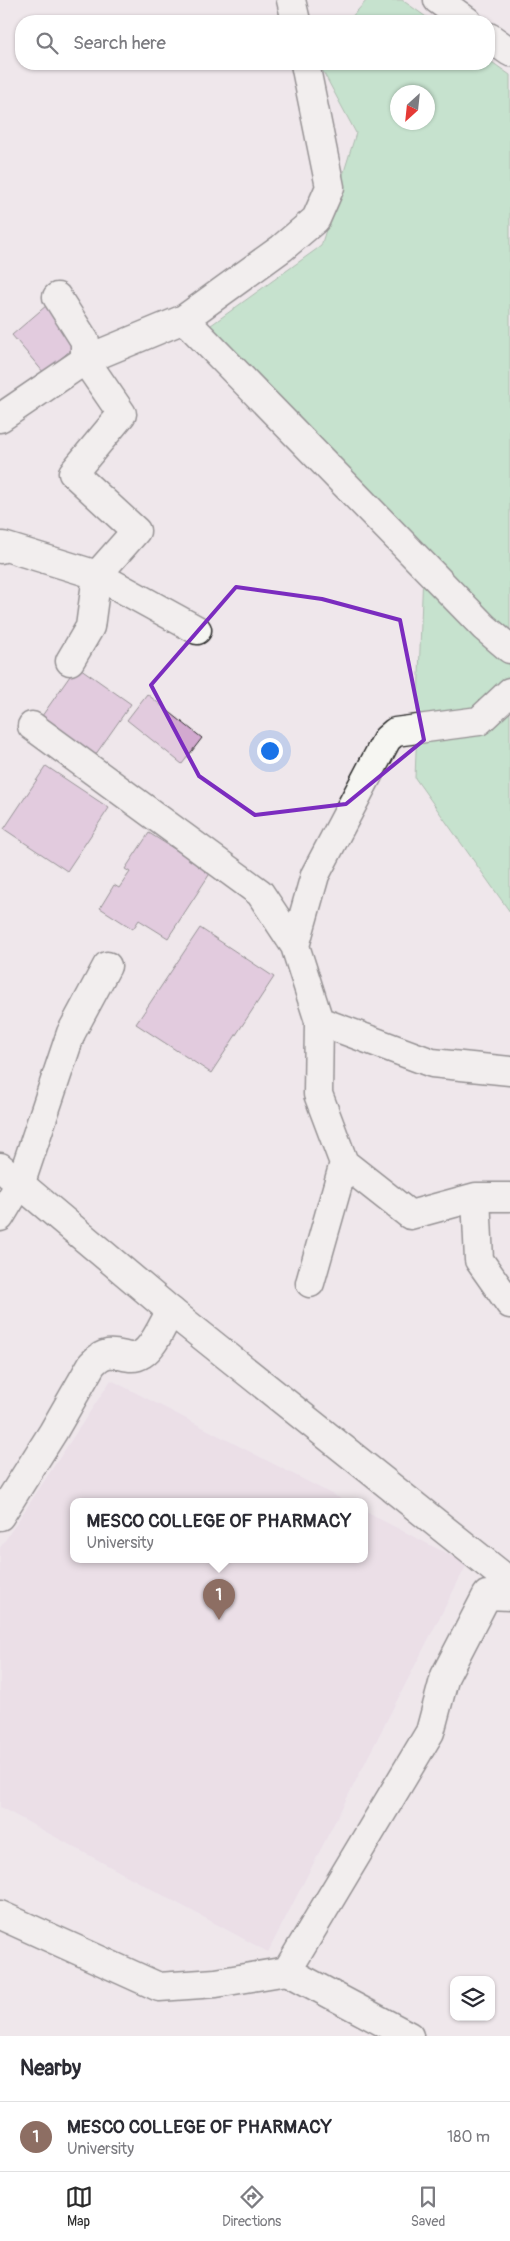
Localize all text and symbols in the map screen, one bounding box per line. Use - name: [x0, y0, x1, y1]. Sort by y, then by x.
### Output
- search box: [15, 15, 495, 70]
- icon: search: [33, 29, 61, 57]
- text: Search here: [73, 31, 166, 55]
- north arrow: [390, 85, 435, 130]
- your location: [257, 738, 283, 764]
- popup: [70, 1498, 368, 1563]
- text: MESCO COLLEGE OF PHARMACY: [87, 1509, 351, 1533]
- text: University: [87, 1533, 154, 1553]
- pin: 1: [203, 1579, 235, 1620]
- map controls: [450, 1976, 495, 2021]
- button: layers: [450, 1976, 495, 2021]
- text: Nearby: [20, 2055, 81, 2082]
- text: MESCO COLLEGE OF PHARMACY: [67, 2115, 332, 2139]
- text: 1: [33, 2127, 39, 2147]
- text: 180 m: [447, 2127, 490, 2147]
- text: University: [67, 2139, 134, 2159]
- tab: Map: [65, 2183, 93, 2230]
- tab: Directions: [222, 2183, 281, 2230]
- tab: Saved: [411, 2183, 445, 2230]

